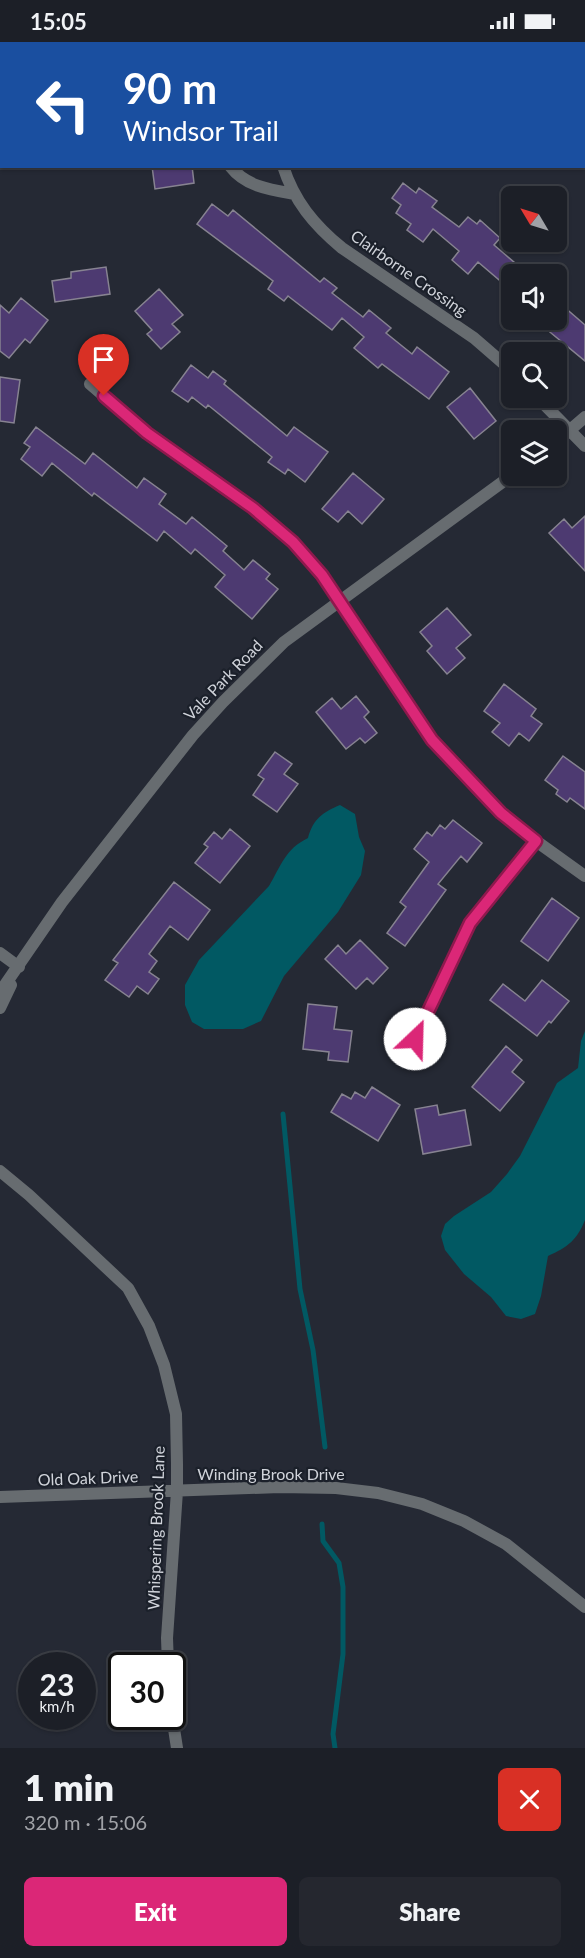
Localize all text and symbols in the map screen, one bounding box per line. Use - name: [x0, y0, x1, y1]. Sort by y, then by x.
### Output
- text: 15:05: [30, 8, 87, 35]
- text: 90 m: [123, 63, 217, 113]
- icon: left: [24, 66, 102, 144]
- text: Windsor Trail: [123, 114, 279, 147]
- north arrow: [501, 186, 567, 252]
- map controls: [501, 186, 567, 486]
- street label: Clairborne Crossing: [347, 225, 471, 320]
- button: sound: [501, 264, 567, 330]
- pin: [78, 334, 129, 396]
- button: search: [501, 342, 567, 408]
- icon: arrive: [87, 343, 120, 376]
- button: layers: [501, 420, 567, 486]
- street label: Vale Park Road: [179, 635, 266, 724]
- position arrow: [383, 1007, 447, 1071]
- street label: Whispering Brook Lane: [143, 1446, 168, 1610]
- street label: Winding Brook Drive: [197, 1464, 345, 1483]
- street label: Old Oak Drive: [37, 1466, 138, 1489]
- speed limit sign: 30: [108, 1652, 186, 1730]
- text: 23: [40, 1666, 74, 1702]
- text: km/h: [39, 1697, 75, 1715]
- text: 1 min: [24, 1765, 114, 1809]
- button: close: [498, 1768, 561, 1831]
- text: 320 m · 15:06: [24, 1810, 147, 1834]
- button: Exit: [24, 1877, 287, 1946]
- button: Share: [299, 1877, 561, 1946]

